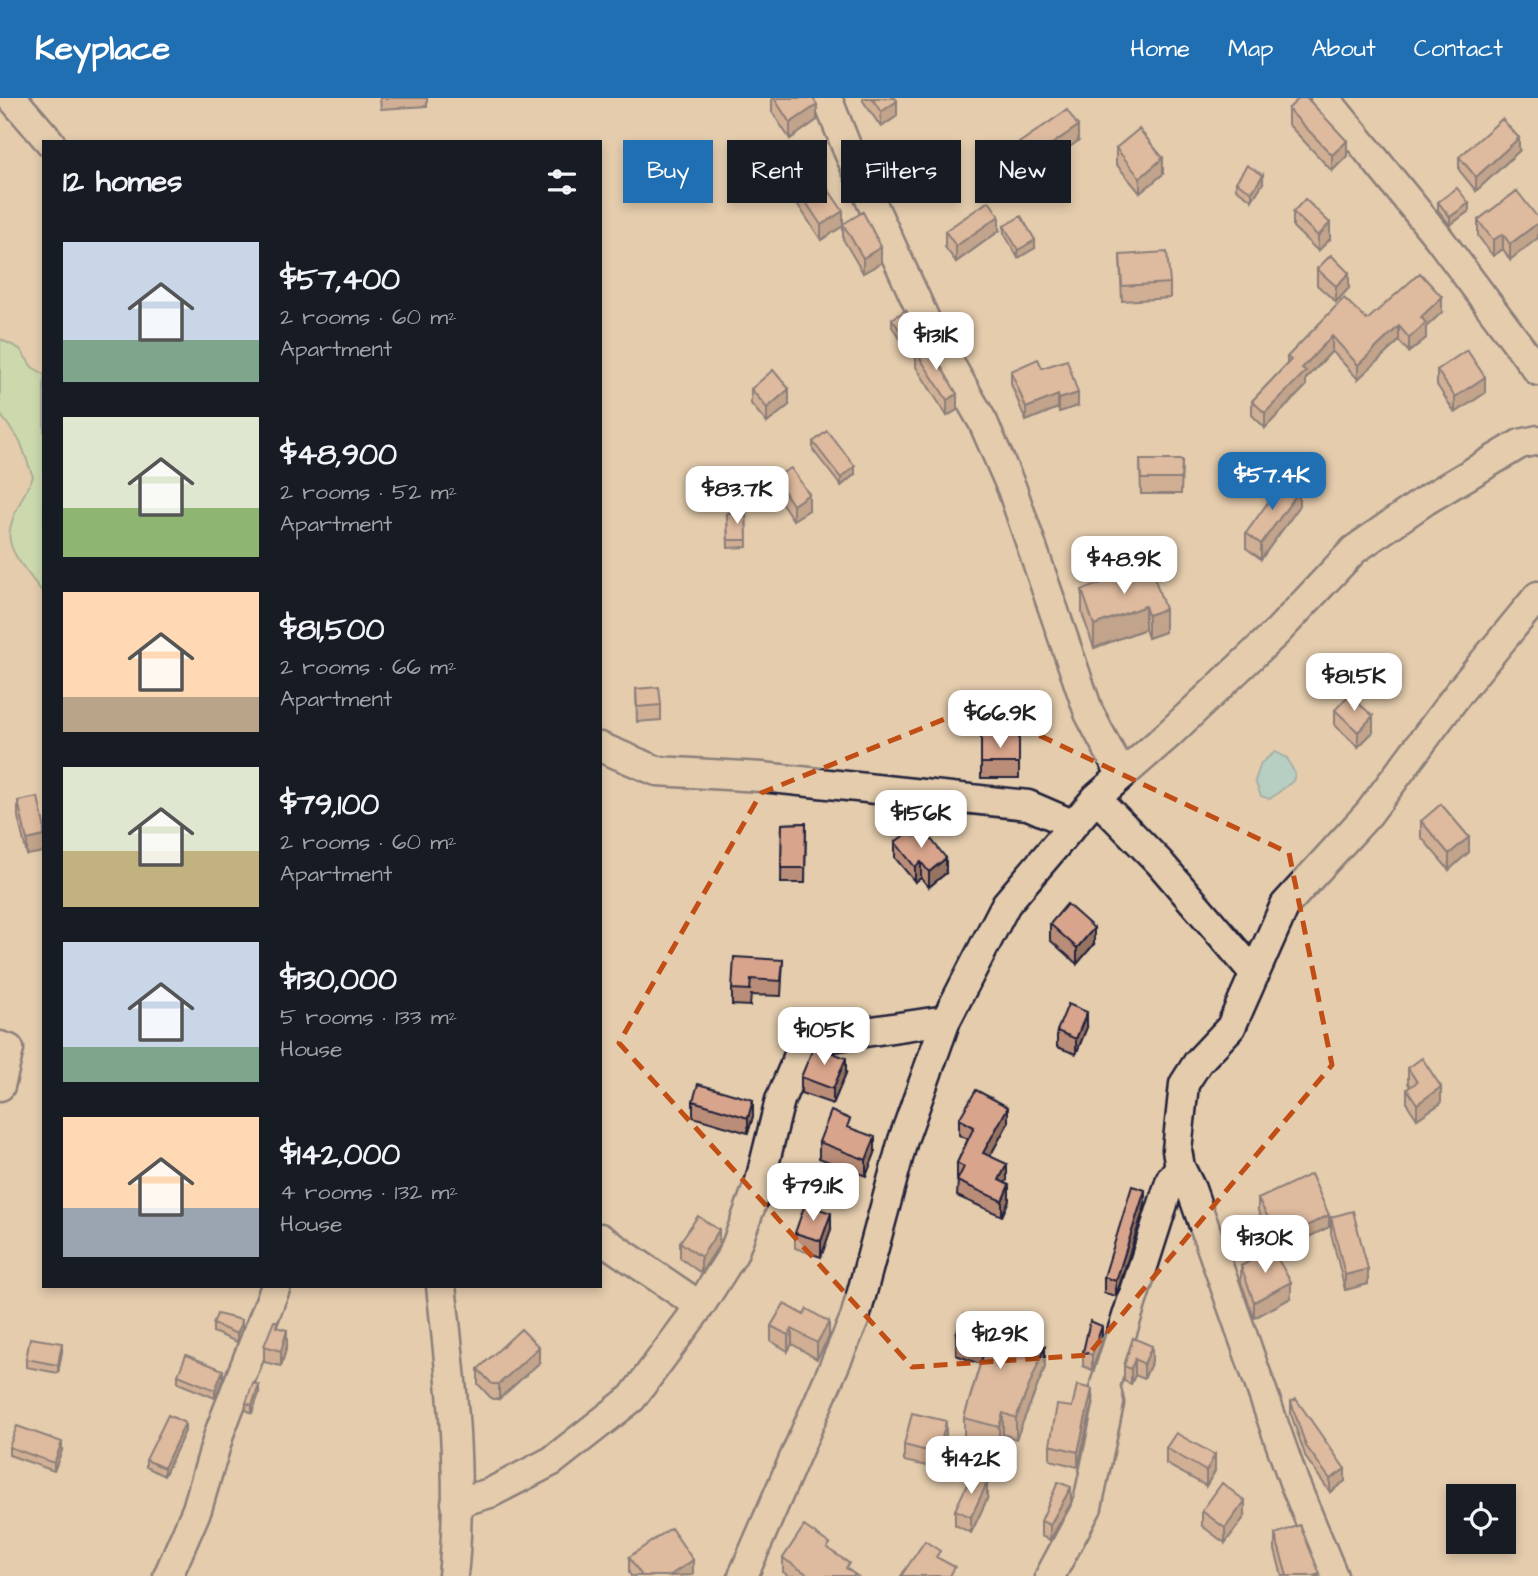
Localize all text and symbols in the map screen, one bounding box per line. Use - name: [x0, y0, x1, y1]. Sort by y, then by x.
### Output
- text: Keyplace: [35, 26, 170, 72]
- text: Home: [1130, 32, 1190, 66]
- text: Map: [1228, 32, 1273, 66]
- text: About: [1311, 32, 1376, 66]
- text: Contact: [1414, 32, 1503, 66]
- chip: Buy: [623, 140, 713, 203]
- chip: Rent: [727, 140, 827, 203]
- chip: Filters: [841, 140, 961, 203]
- chip: New: [975, 140, 1071, 203]
- text: 12 homes: [63, 161, 182, 203]
- icon: filters: [543, 163, 581, 201]
- text: $57,400: [280, 259, 400, 301]
- icon: home: [119, 270, 203, 354]
- text: 2 rooms · 60 m²: [280, 301, 457, 333]
- pin: $131K: [887, 313, 985, 372]
- text: $131K: [914, 319, 958, 351]
- text: Apartment: [280, 333, 392, 365]
- text: $48,900: [280, 434, 397, 476]
- icon: home: [119, 445, 203, 529]
- pin: $57.4K: [1215, 452, 1329, 512]
- text: $57.4K: [1234, 459, 1310, 491]
- pin: $83.7K: [680, 466, 794, 526]
- text: $83.7K: [702, 473, 772, 505]
- text: 2 rooms · 52 m²: [280, 476, 457, 508]
- text: Apartment: [280, 508, 392, 540]
- pin: $48.9K: [1067, 536, 1181, 596]
- text: $48.9K: [1087, 543, 1161, 575]
- text: $81,500: [280, 609, 384, 651]
- icon: home: [119, 620, 203, 704]
- text: 2 rooms · 66 m²: [280, 651, 457, 683]
- pin: $81.5K: [1297, 654, 1411, 713]
- text: $81.5K: [1322, 660, 1386, 692]
- text: Apartment: [280, 683, 392, 715]
- pin: $66.9K: [943, 690, 1057, 750]
- text: $66.9K: [964, 697, 1036, 729]
- text: $79,100: [280, 784, 379, 826]
- pin: $156K: [872, 790, 970, 850]
- icon: home: [119, 795, 203, 879]
- text: $156K: [891, 797, 951, 829]
- text: 2 rooms · 60 m²: [280, 826, 457, 858]
- text: Apartment: [280, 858, 392, 890]
- text: $130,000: [280, 959, 397, 1001]
- icon: home: [119, 970, 203, 1054]
- text: 5 rooms · 133 m²: [280, 1001, 457, 1033]
- pin: $105K: [775, 1007, 873, 1067]
- text: $105K: [794, 1014, 854, 1046]
- text: House: [280, 1033, 343, 1065]
- text: $142,000: [280, 1134, 400, 1176]
- icon: home: [119, 1145, 203, 1229]
- pin: $79.1K: [756, 1164, 870, 1223]
- text: $79.1K: [783, 1170, 843, 1202]
- text: 4 rooms · 132 m²: [280, 1176, 458, 1208]
- text: House: [280, 1208, 343, 1240]
- pin: $130K: [1216, 1216, 1314, 1275]
- text: $130K: [1237, 1222, 1293, 1254]
- pin: $129K: [951, 1312, 1049, 1371]
- text: $129K: [972, 1318, 1028, 1350]
- pin: $142K: [922, 1436, 1020, 1496]
- text: $142K: [942, 1443, 1000, 1475]
- map controls: [1446, 1484, 1516, 1554]
- button: locate: [1446, 1484, 1516, 1554]

